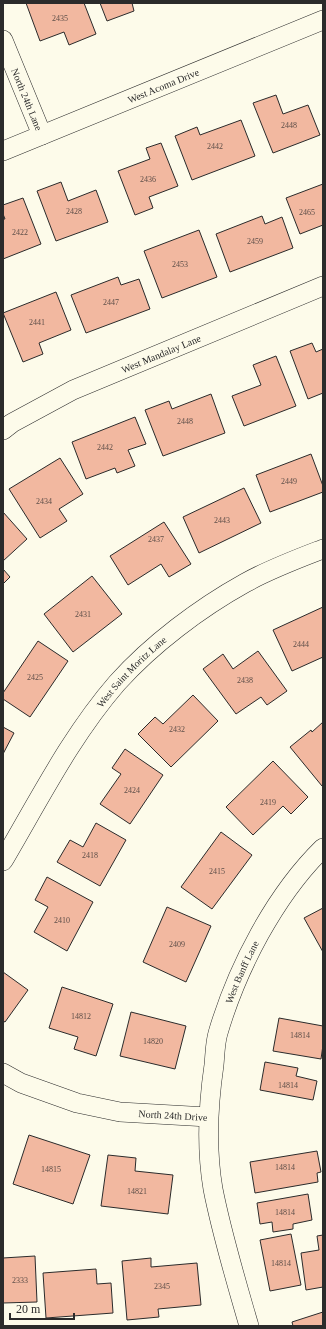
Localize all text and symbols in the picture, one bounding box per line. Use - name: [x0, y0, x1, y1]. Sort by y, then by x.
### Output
- house number: 2435: [52, 14, 68, 23]
- street label: West Acoma Drive: [126, 66, 201, 105]
- street label: North 24th Lane: [9, 67, 45, 133]
- house number: 2448: [281, 121, 297, 130]
- house number: 2442: [207, 142, 223, 151]
- house number: 2436: [140, 175, 156, 184]
- house number: 2428: [66, 207, 82, 216]
- house number: 2465: [299, 208, 315, 217]
- house number: 2422: [12, 228, 28, 237]
- house number: 2459: [247, 237, 263, 246]
- house number: 2453: [172, 260, 188, 269]
- house number: 2447: [103, 298, 119, 307]
- house number: 2441: [29, 318, 45, 327]
- street label: West Mandalay Lane: [120, 332, 203, 375]
- house number: 2448: [177, 417, 193, 426]
- house number: 2442: [97, 443, 113, 452]
- house number: 2449: [281, 477, 297, 486]
- house number: 2434: [36, 497, 52, 506]
- house number: 2443: [214, 516, 230, 525]
- house number: 2437: [148, 535, 164, 544]
- house number: 2431: [75, 610, 91, 619]
- street label: West Saint Moritz Lane: [95, 634, 169, 709]
- house number: 2444: [293, 640, 309, 649]
- house number: 2425: [27, 673, 43, 682]
- house number: 2438: [237, 676, 253, 685]
- house number: 2432: [169, 725, 185, 734]
- house number: 2424: [124, 786, 140, 795]
- house number: 2419: [260, 798, 276, 807]
- house number: 2418: [82, 851, 98, 860]
- house number: 2415: [209, 867, 225, 876]
- house number: 2410: [54, 916, 70, 925]
- street label: West Banff Lane: [223, 939, 261, 1005]
- house number: 2409: [169, 940, 185, 949]
- house number: 14812: [71, 1012, 91, 1021]
- house number: 14814: [290, 1031, 310, 1040]
- house number: 14820: [143, 1037, 163, 1046]
- house number: 14814: [278, 1081, 298, 1090]
- street label: North 24th Drive: [138, 1108, 208, 1123]
- house number: 14814: [275, 1163, 295, 1172]
- house number: 14815: [41, 1165, 61, 1174]
- house number: 14821: [127, 1187, 147, 1196]
- house number: 14814: [275, 1208, 295, 1217]
- house number: 14814: [271, 1259, 291, 1268]
- house number: 2333: [12, 1276, 28, 1285]
- house number: 2345: [154, 1282, 170, 1291]
- scale bar: [10, 1295, 74, 1321]
- text: 20 m: [16, 1302, 41, 1316]

